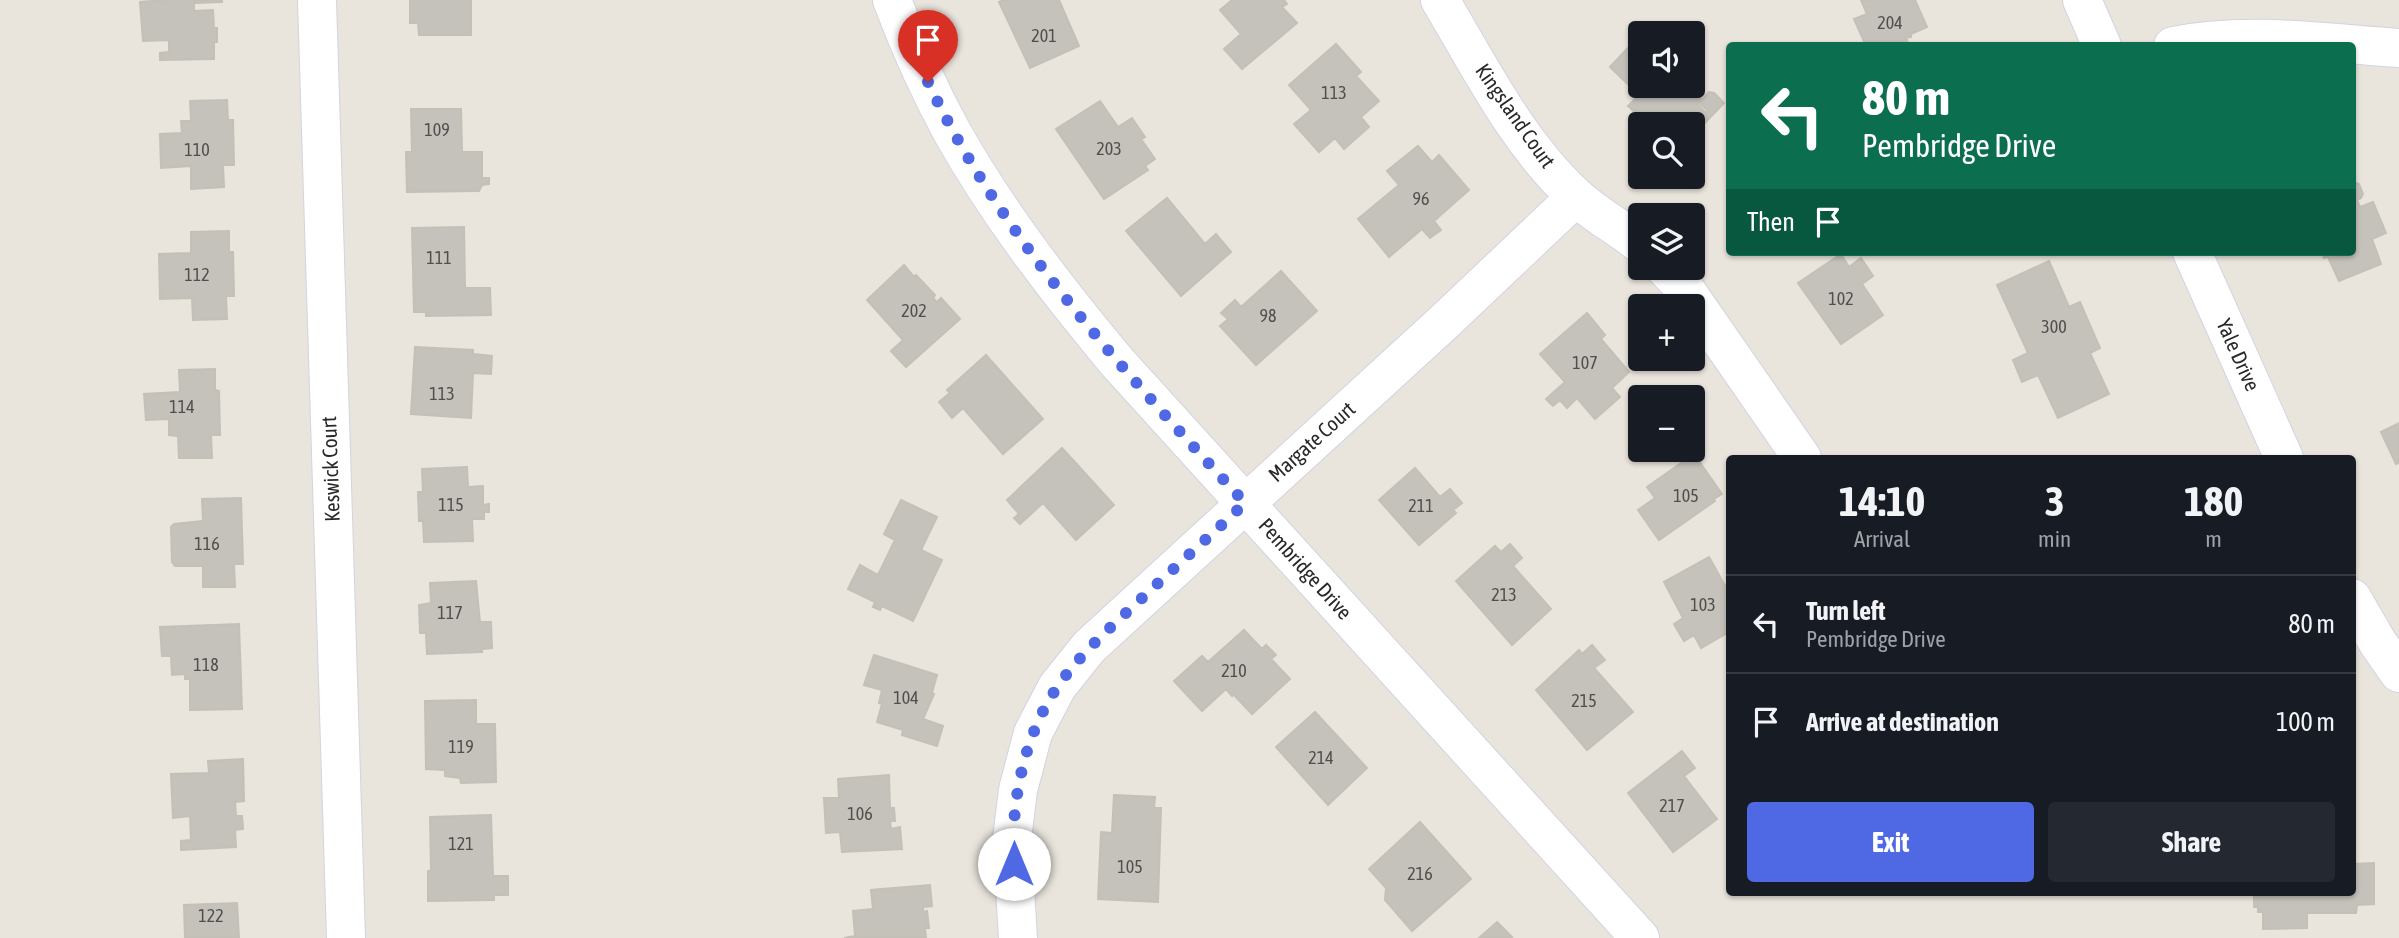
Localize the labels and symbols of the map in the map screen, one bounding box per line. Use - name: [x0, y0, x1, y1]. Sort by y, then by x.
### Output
- pin: [898, 10, 958, 82]
- house number: 204: [1877, 12, 1903, 33]
- house number: 201: [1031, 25, 1057, 46]
- street label: Kingsland Court: [1471, 59, 1561, 172]
- house number: 113: [1321, 82, 1347, 103]
- house number: 109: [424, 119, 450, 140]
- house number: 203: [1096, 138, 1122, 159]
- house number: 110: [184, 139, 210, 160]
- house number: 96: [1413, 188, 1429, 209]
- house number: 111: [426, 247, 452, 268]
- house number: 112: [184, 264, 210, 285]
- house number: 102: [1828, 288, 1854, 309]
- house number: 202: [901, 300, 927, 321]
- house number: 98: [1260, 305, 1276, 326]
- street label: Yale Drive: [2212, 315, 2265, 394]
- house number: 300: [2041, 316, 2067, 337]
- house number: 107: [1572, 352, 1598, 373]
- house number: 113: [429, 383, 455, 404]
- house number: 114: [169, 396, 195, 417]
- street label: Margate Court: [1263, 396, 1359, 486]
- street label: Keswick Court: [316, 416, 344, 522]
- house number: 105: [1673, 485, 1699, 506]
- house number: 115: [438, 494, 464, 515]
- house number: 211: [1408, 495, 1434, 516]
- street label: Pembridge Drive: [1254, 513, 1357, 624]
- house number: 116: [194, 533, 220, 554]
- house number: 213: [1491, 584, 1517, 605]
- house number: 103: [1690, 594, 1716, 615]
- house number: 117: [437, 602, 463, 623]
- house number: 118: [193, 654, 219, 675]
- house number: 210: [1221, 660, 1247, 681]
- house number: 104: [893, 687, 919, 708]
- house number: 215: [1571, 690, 1597, 711]
- house number: 119: [448, 736, 474, 757]
- house number: 214: [1308, 747, 1334, 768]
- house number: 217: [1659, 795, 1685, 816]
- house number: 106: [847, 803, 873, 824]
- position arrow: [977, 827, 1051, 901]
- house number: 121: [448, 833, 474, 854]
- house number: 105: [1117, 856, 1143, 877]
- house number: 216: [1407, 863, 1433, 884]
- house number: 122: [198, 905, 224, 926]

